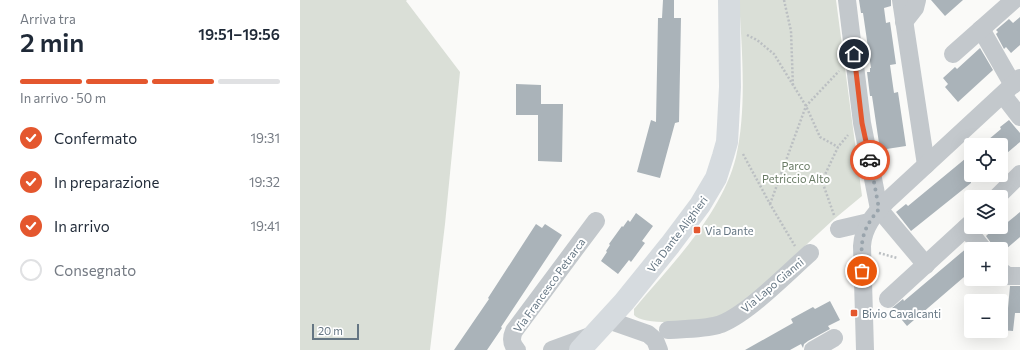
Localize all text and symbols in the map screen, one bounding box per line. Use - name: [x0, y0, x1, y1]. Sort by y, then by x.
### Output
- text: Arriva tra: [20, 11, 76, 27]
- text: 19:51–19:56: [198, 25, 280, 43]
- text: 2 min: [20, 26, 84, 57]
- pin: [837, 37, 871, 71]
- icon: home: [843, 43, 865, 65]
- text: In arrivo · 50 m: [20, 90, 106, 106]
- icon: check: [20, 127, 42, 149]
- text: Confermato: [54, 129, 137, 147]
- text: 19:31: [251, 130, 280, 146]
- map controls: [964, 138, 1008, 338]
- button: locate: [964, 138, 1008, 182]
- courier: [850, 140, 890, 180]
- icon: car: [859, 149, 881, 171]
- park label: Parco Petriccio Alto: [762, 159, 830, 185]
- icon: check: [20, 171, 42, 193]
- text: In preparazione: [54, 173, 159, 191]
- text: 19:32: [249, 174, 280, 190]
- button: layers: [964, 190, 1008, 234]
- street label: Via Dante Alighieri: [644, 193, 710, 275]
- icon: check: [20, 215, 42, 237]
- text: In arrivo: [54, 217, 110, 235]
- text: 19:41: [251, 218, 280, 234]
- place label: Via Dante: [705, 224, 754, 237]
- marker: Via Dante: [692, 225, 702, 235]
- street label: Via Francesco Petrarca: [510, 235, 588, 335]
- button: +: [964, 242, 1008, 286]
- pin: [845, 254, 879, 288]
- street label: Via Lapo Gianni: [738, 255, 806, 315]
- icon: bag: [851, 260, 873, 282]
- text: Consegnato: [54, 261, 136, 279]
- button: −: [964, 294, 1008, 338]
- place label: Bivio Cavalcanti: [862, 307, 941, 320]
- marker: Bivio Cavalcanti: [849, 308, 859, 318]
- scale bar: [312, 322, 359, 341]
- text: 20 m: [318, 324, 343, 337]

